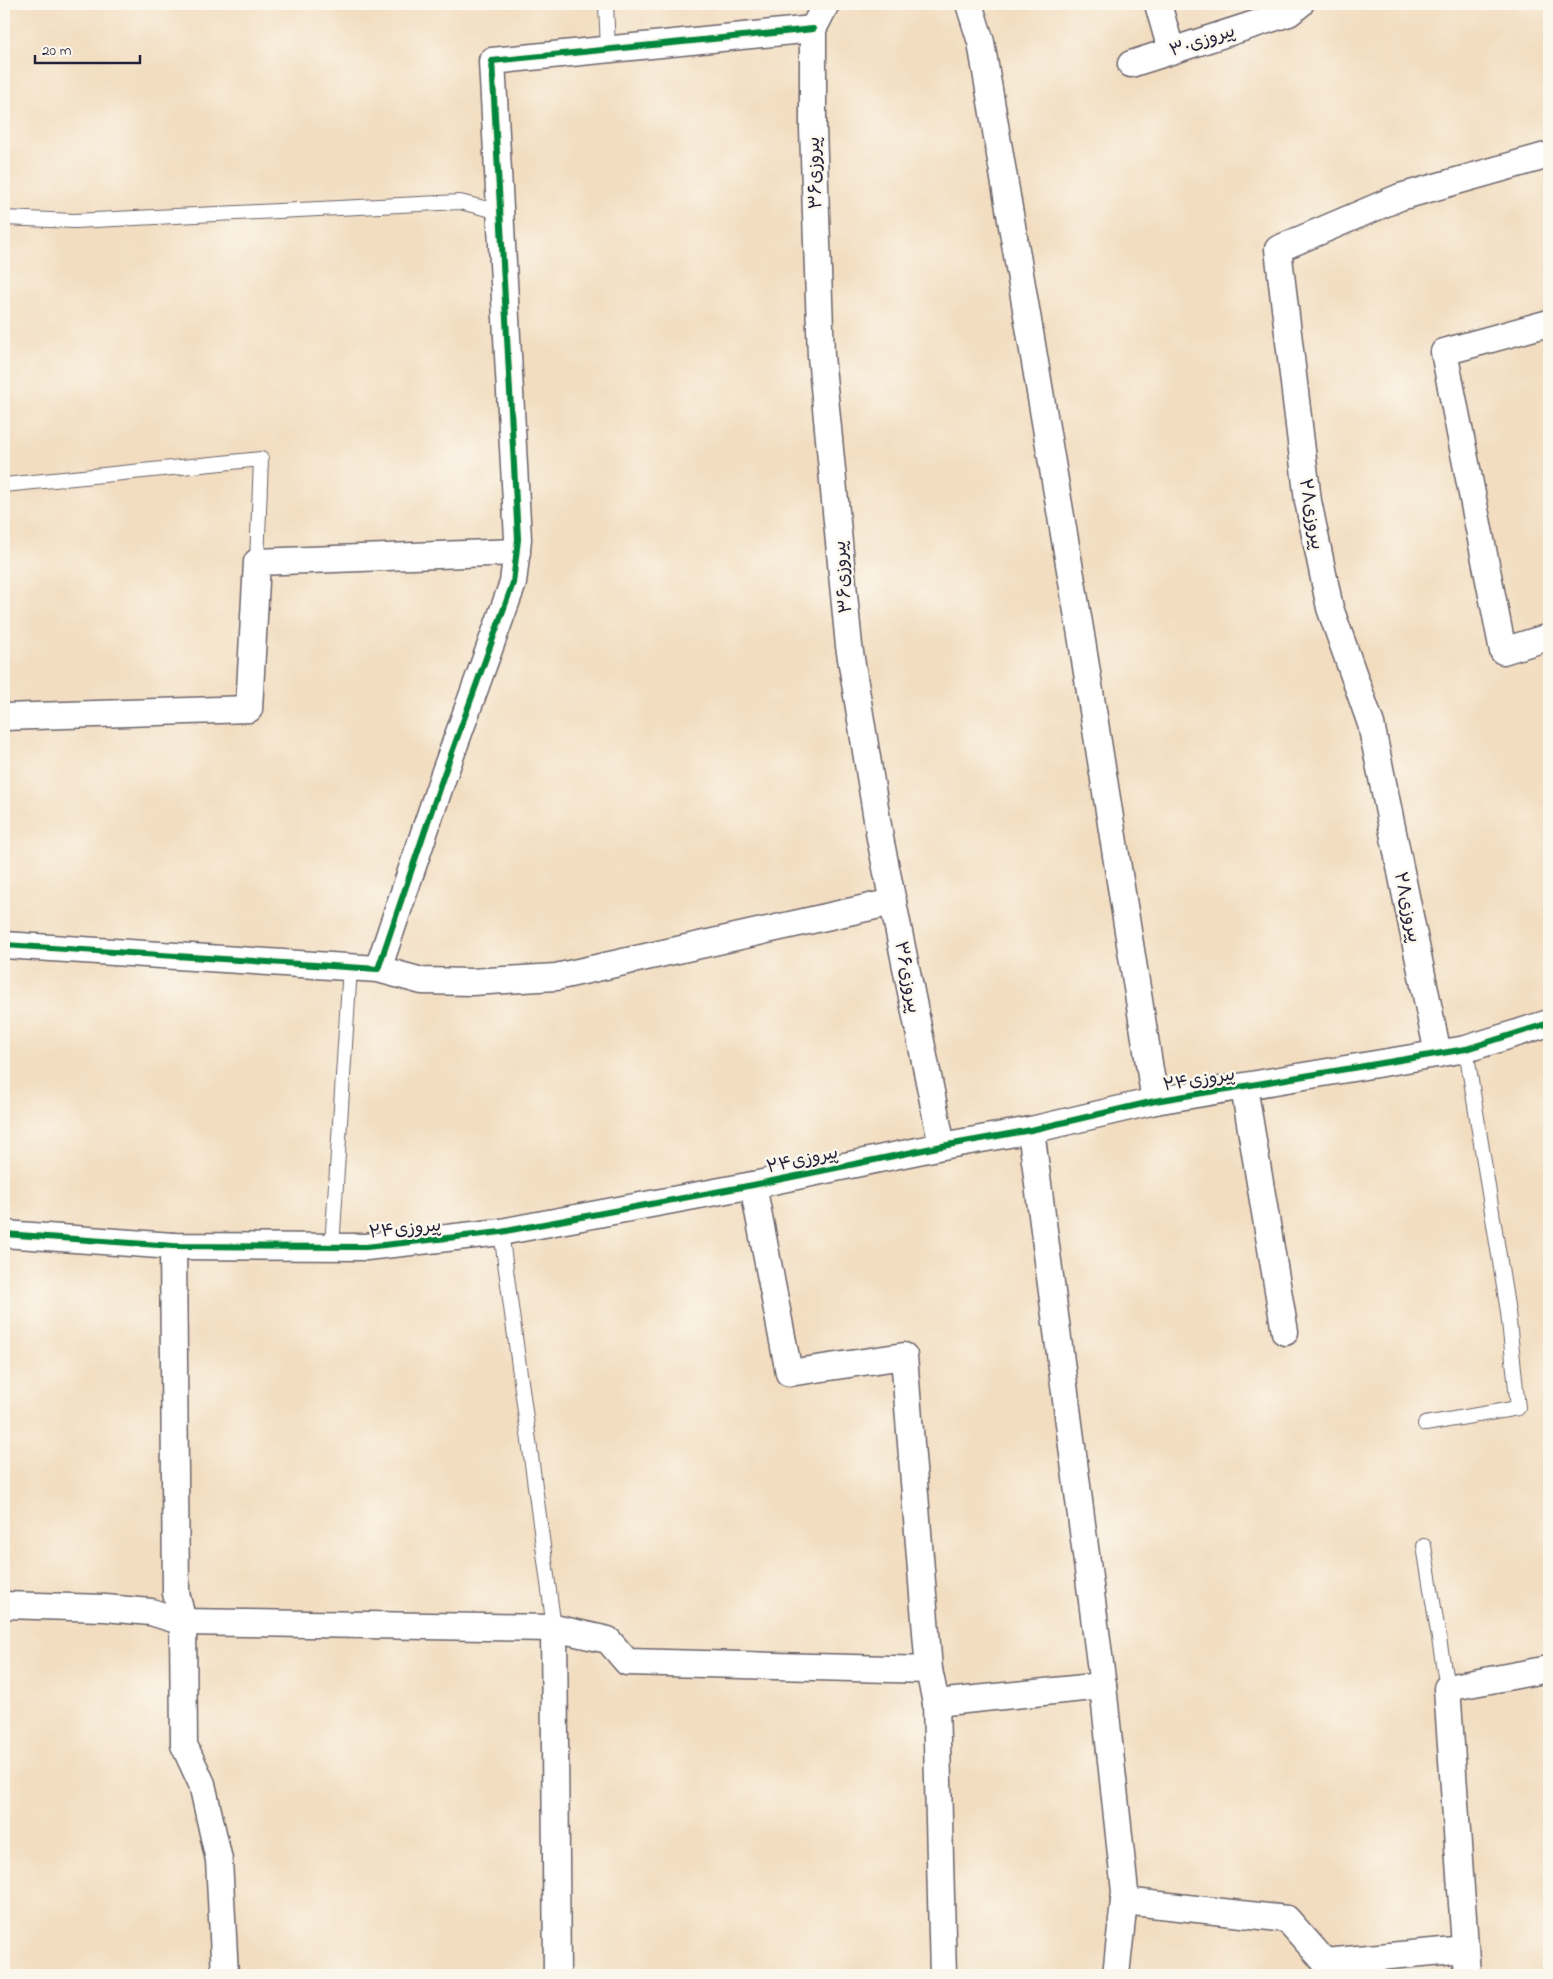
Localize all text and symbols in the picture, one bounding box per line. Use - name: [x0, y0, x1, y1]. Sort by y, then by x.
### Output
- street label: پیروزی۳۰: [1166, 19, 1239, 65]
- scale bar: [35, 32, 140, 64]
- text: 20 m: [42, 40, 72, 62]
- street label: پیروزی۳۶: [802, 136, 830, 210]
- street label: پیروزی۲۸: [1291, 477, 1329, 552]
- street label: پیروزی۳۶: [828, 540, 860, 614]
- street label: پیروزی۲۸: [1386, 870, 1426, 945]
- street label: پیروزی۳۶: [886, 939, 926, 1015]
- street label: پیروزی۲۴: [1161, 1062, 1237, 1099]
- street label: پیروزی۲۴: [764, 1141, 841, 1181]
- street label: پیروزی۲۴: [368, 1213, 443, 1247]

